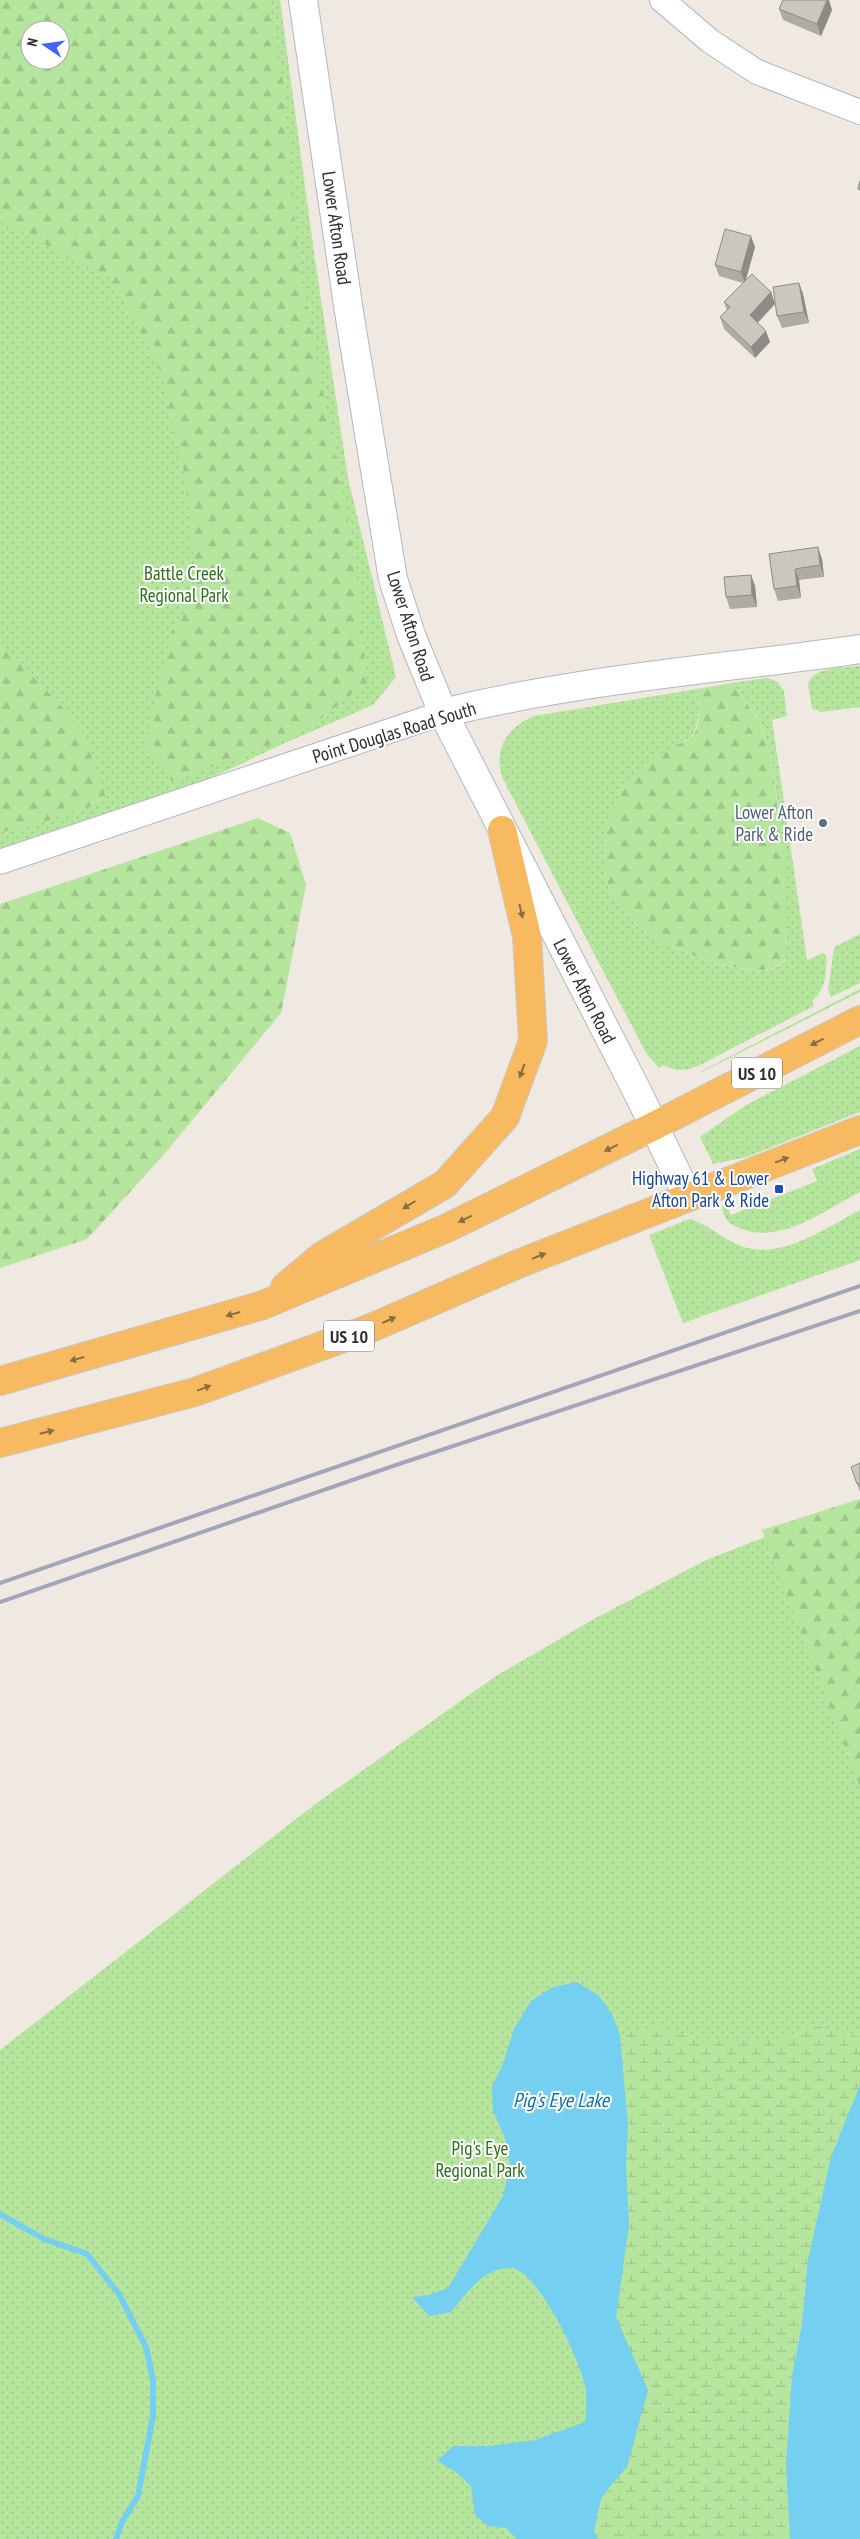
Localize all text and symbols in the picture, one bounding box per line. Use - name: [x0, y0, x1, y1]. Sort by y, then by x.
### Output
- north arrow: [20, 20, 70, 70]
- text: N: [23, 36, 42, 48]
- street label: Lower Afton Road: [317, 170, 357, 286]
- park label: Battle Creek Regional Park: [139, 561, 229, 607]
- street label: Lower Afton Road: [382, 568, 440, 684]
- street label: Point Douglas Road South: [309, 696, 479, 768]
- place label: Lower Afton Park & Ride: [735, 800, 813, 846]
- marker: Lower Afton Park & Ride: [817, 817, 829, 829]
- one-way arrow: [517, 904, 525, 919]
- street label: Lower Afton Road: [548, 935, 622, 1047]
- one-way arrow: [809, 1038, 824, 1046]
- road number: US 10: [732, 1058, 782, 1088]
- one-way arrow: [518, 1064, 526, 1079]
- one-way arrow: [603, 1143, 618, 1152]
- one-way arrow: [775, 1156, 790, 1164]
- place label: Highway 61 & Lower Afton Park & Ride: [632, 1166, 770, 1212]
- marker: Highway 61 & Lower Afton Park & Ride: [773, 1183, 785, 1195]
- one-way arrow: [403, 1200, 416, 1209]
- one-way arrow: [458, 1215, 472, 1223]
- one-way arrow: [531, 1252, 546, 1259]
- one-way arrow: [226, 1310, 241, 1318]
- one-way arrow: [382, 1316, 396, 1324]
- road number: US 10: [324, 1320, 374, 1352]
- one-way arrow: [70, 1356, 85, 1364]
- one-way arrow: [197, 1384, 212, 1392]
- one-way arrow: [40, 1427, 55, 1435]
- water label: Pig's Eye Lake: [513, 2087, 611, 2113]
- park label: Pig's Eye Regional Park: [435, 2136, 525, 2182]

